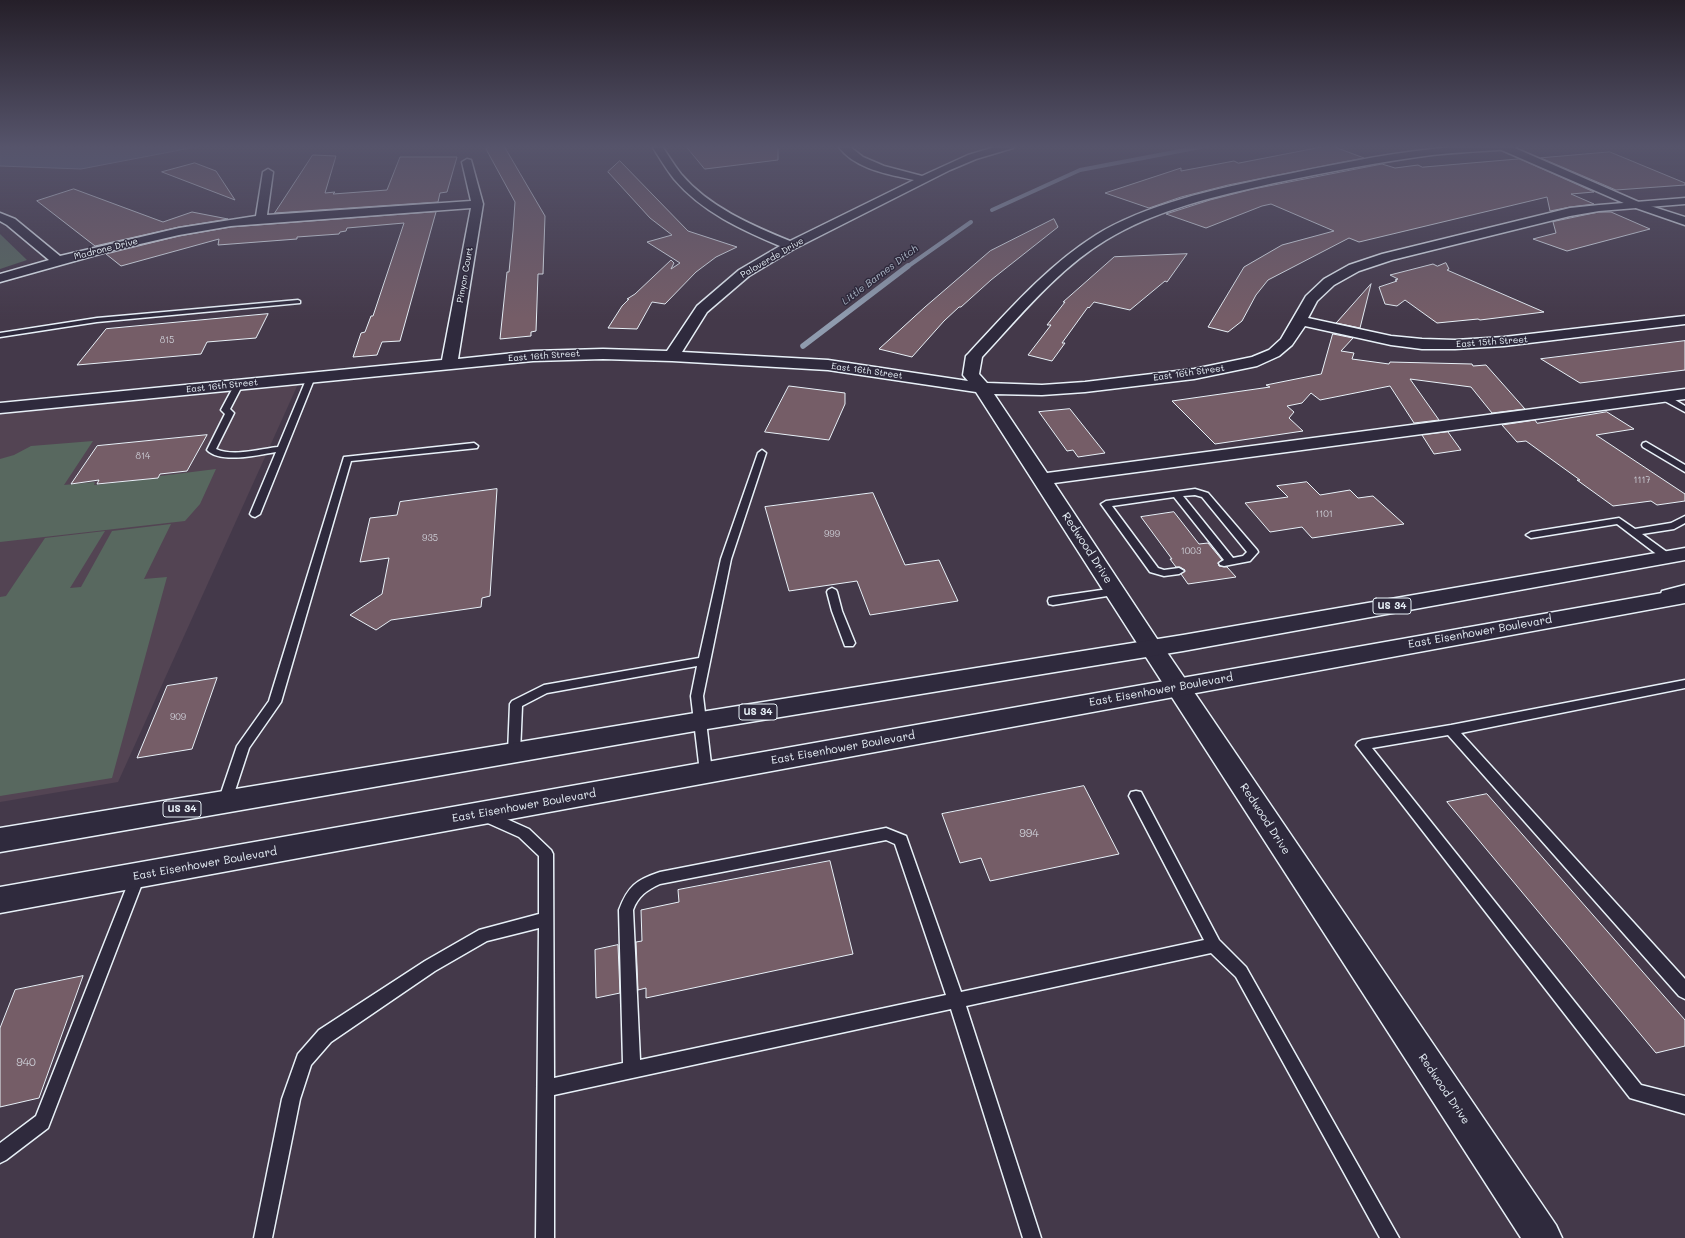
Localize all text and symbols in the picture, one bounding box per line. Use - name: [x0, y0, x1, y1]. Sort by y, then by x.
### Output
- street label: Paloverde Drive: [738, 235, 806, 281]
- street label: Madrone Drive: [73, 236, 139, 262]
- water label: Little Barnes Ditch: [840, 242, 920, 308]
- street label: Pinyon Court: [455, 246, 475, 304]
- street label: East 15th Street: [1456, 334, 1528, 350]
- house number: 815: [160, 335, 174, 345]
- street label: East 16th Street: [508, 348, 580, 364]
- street label: East 16th Street: [831, 361, 903, 381]
- street label: East 16th Street: [1153, 363, 1225, 383]
- street label: East 16th Street: [186, 377, 258, 395]
- house number: 814: [136, 451, 150, 461]
- house number: 1117: [1633, 475, 1651, 485]
- house number: 1101: [1315, 509, 1333, 519]
- street label: Redwood Drive: [1059, 510, 1115, 586]
- house number: 999: [824, 529, 840, 539]
- house number: 935: [422, 533, 438, 543]
- house number: 1003: [1181, 546, 1201, 556]
- road number: US 34: [1373, 598, 1411, 614]
- street label: East Eisenhower Boulevard: [1407, 613, 1553, 651]
- street label: East Eisenhower Boulevard: [1088, 671, 1234, 709]
- road number: US 34: [739, 704, 777, 720]
- house number: 909: [170, 712, 186, 722]
- street label: East Eisenhower Boulevard: [770, 729, 916, 767]
- street label: Redwood Drive: [1237, 781, 1293, 857]
- street label: East Eisenhower Boulevard: [451, 787, 597, 825]
- road number: US 34: [163, 801, 201, 817]
- house number: 994: [1019, 827, 1039, 841]
- street label: East Eisenhower Boulevard: [132, 845, 278, 883]
- street label: Redwood Drive: [1416, 1051, 1472, 1127]
- house number: 940: [16, 1056, 36, 1070]

